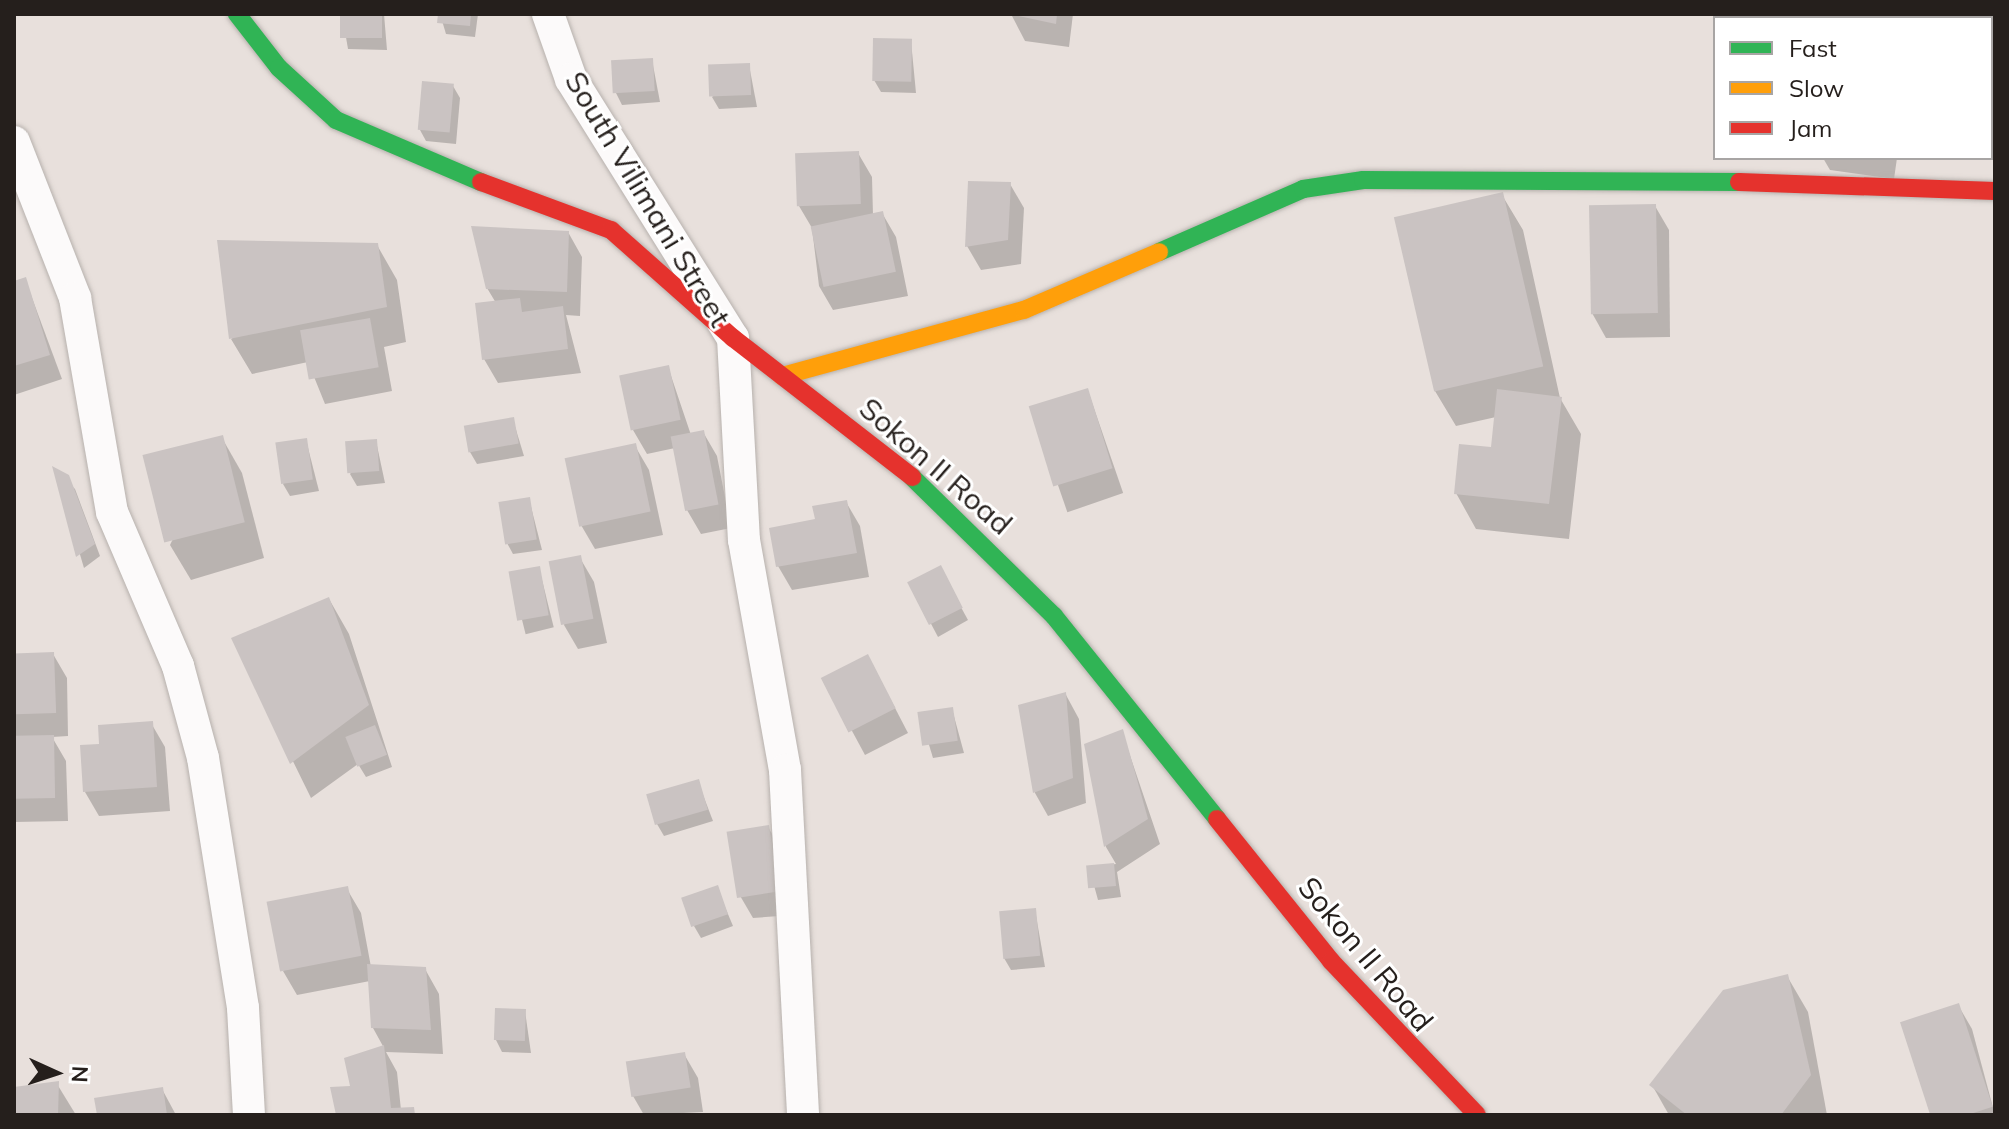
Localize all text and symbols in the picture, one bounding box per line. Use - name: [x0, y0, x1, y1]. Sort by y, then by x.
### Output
- legend: [1713, 16, 1993, 160]
- text: Fast: [1789, 33, 1837, 63]
- street label: South Vilimani Street: [558, 65, 738, 333]
- text: Slow: [1789, 73, 1844, 103]
- text: Jam: [1789, 113, 1832, 143]
- street label: Sokon II Road: [852, 390, 1020, 542]
- street label: Sokon II Road: [1291, 870, 1441, 1038]
- north arrow: [16, 1033, 96, 1113]
- text: N: [66, 1065, 94, 1083]

